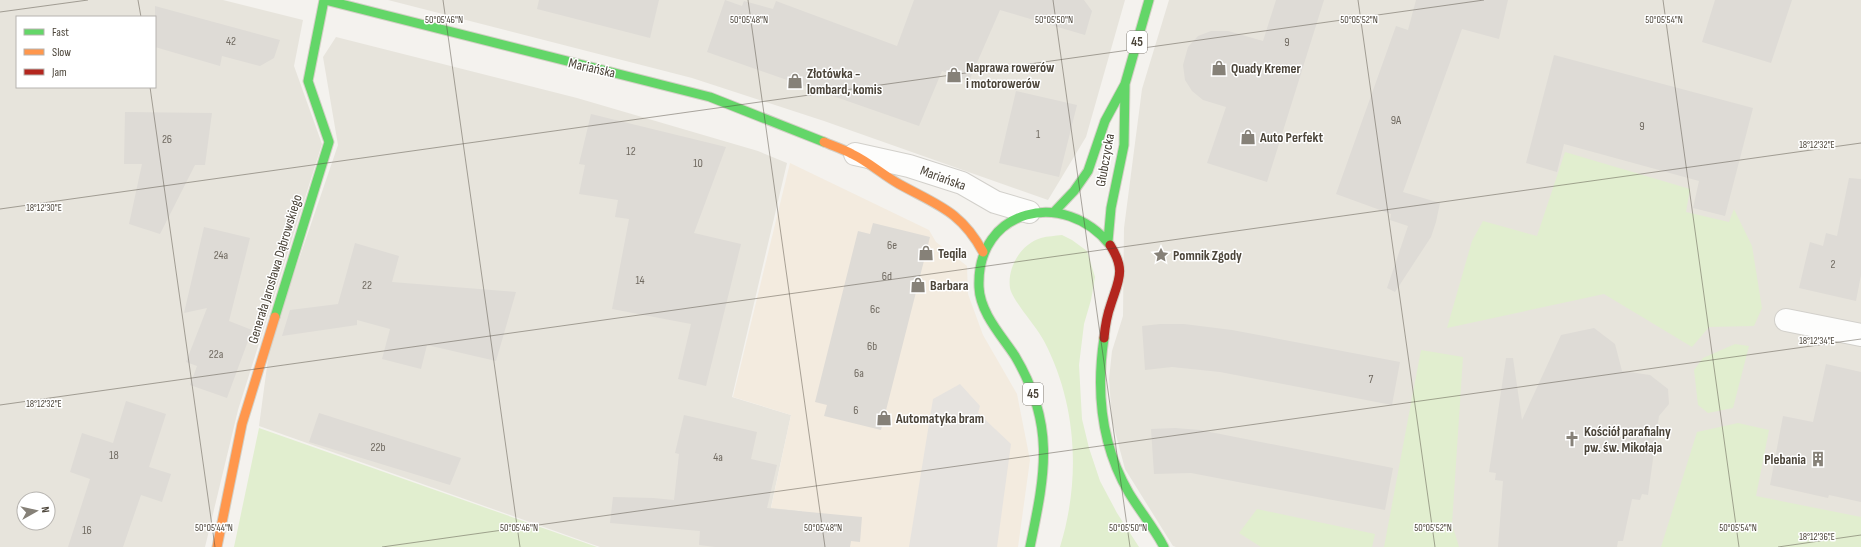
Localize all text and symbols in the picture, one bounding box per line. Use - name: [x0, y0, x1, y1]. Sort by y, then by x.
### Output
- text: 50°05'46"N: [425, 14, 463, 26]
- text: 50°05'48"N: [730, 14, 768, 26]
- text: 50°05'50"N: [1035, 14, 1073, 26]
- text: 50°05'52"N: [1340, 14, 1378, 26]
- text: 50°05'54"N: [1645, 14, 1683, 26]
- legend: [16, 16, 156, 88]
- text: Fast: [52, 25, 69, 40]
- road number: 45: [1127, 31, 1147, 53]
- house number: 42: [226, 34, 236, 49]
- house number: 9: [1284, 35, 1290, 50]
- text: Slow: [52, 45, 71, 60]
- street label: Mariańska: [567, 54, 617, 82]
- place label: Naprawa rowerów i motorowerów: [966, 59, 1055, 92]
- shop icon: Quady Kremer: [1210, 59, 1228, 77]
- place label: Quady Kremer: [1231, 60, 1301, 77]
- text: Jam: [51, 65, 67, 80]
- place label: Złotówka - lombard, komis: [807, 65, 882, 98]
- shop icon: Naprawa rowerów i motorowerów: [945, 66, 963, 84]
- shop icon: Złotówka - lombard, komis: [786, 72, 804, 90]
- house number: 9A: [1391, 113, 1402, 128]
- house number: 9: [1639, 119, 1645, 134]
- house number: 1: [1036, 127, 1041, 142]
- shop icon: Auto Perfekt: [1239, 128, 1257, 146]
- place label: Auto Perfekt: [1259, 129, 1324, 146]
- house number: 26: [162, 132, 172, 147]
- street label: Głubczycka: [1092, 132, 1118, 188]
- text: 18°12'32"E: [1799, 139, 1835, 151]
- house number: 12: [626, 144, 636, 159]
- house number: 10: [693, 156, 703, 171]
- street label: Mariańska: [918, 162, 968, 194]
- street label: Generała Jarosława Dąbrowskiego: [244, 192, 306, 346]
- text: 18°12'30"E: [26, 202, 62, 214]
- house number: 6e: [887, 238, 897, 253]
- shop icon: Teqila: [917, 244, 935, 262]
- place label: Teqila: [938, 245, 967, 262]
- place icon: Pomnik Zgody: [1152, 246, 1170, 264]
- place label: Pomnik Zgody: [1173, 247, 1242, 264]
- house number: 24a: [214, 248, 229, 263]
- house number: 2: [1831, 257, 1836, 272]
- house number: 6d: [882, 269, 892, 284]
- house number: 14: [635, 273, 645, 288]
- shop icon: Barbara: [909, 276, 927, 294]
- place label: Barbara: [930, 277, 969, 294]
- house number: 22: [362, 278, 372, 293]
- house number: 6c: [870, 302, 880, 317]
- text: 18°12'34"E: [1799, 335, 1835, 347]
- house number: 6b: [867, 339, 877, 354]
- house number: 22a: [209, 347, 224, 362]
- house number: 6a: [854, 366, 864, 381]
- house number: 7: [1369, 372, 1374, 387]
- road number: 45: [1023, 383, 1043, 405]
- text: 18°12'32"E: [26, 398, 62, 410]
- house number: 6: [853, 403, 859, 418]
- shop icon: Automatyka bram: [875, 409, 893, 427]
- place label: Automatyka bram: [895, 410, 984, 427]
- place label: Kościół parafialny pw. św. Mikołaja: [1584, 423, 1671, 456]
- church icon: Kościół parafialny pw. św. Mikołaja: [1563, 430, 1581, 448]
- house number: 22b: [371, 440, 385, 455]
- house number: 18: [109, 448, 119, 463]
- house number: 4a: [713, 450, 723, 465]
- building icon: Plebania: [1809, 450, 1827, 468]
- place label: Plebania: [1764, 451, 1806, 468]
- north arrow: [16, 491, 56, 531]
- text: N: [39, 506, 52, 514]
- text: 50°05'44"N: [195, 522, 233, 534]
- text: 50°05'46"N: [500, 522, 538, 534]
- text: 50°05'48"N: [804, 522, 842, 534]
- text: 50°05'50"N: [1109, 522, 1147, 534]
- text: 50°05'52"N: [1414, 522, 1452, 534]
- text: 50°05'54"N: [1719, 522, 1757, 534]
- house number: 16: [82, 523, 92, 538]
- text: 18°12'36"E: [1799, 531, 1835, 543]

